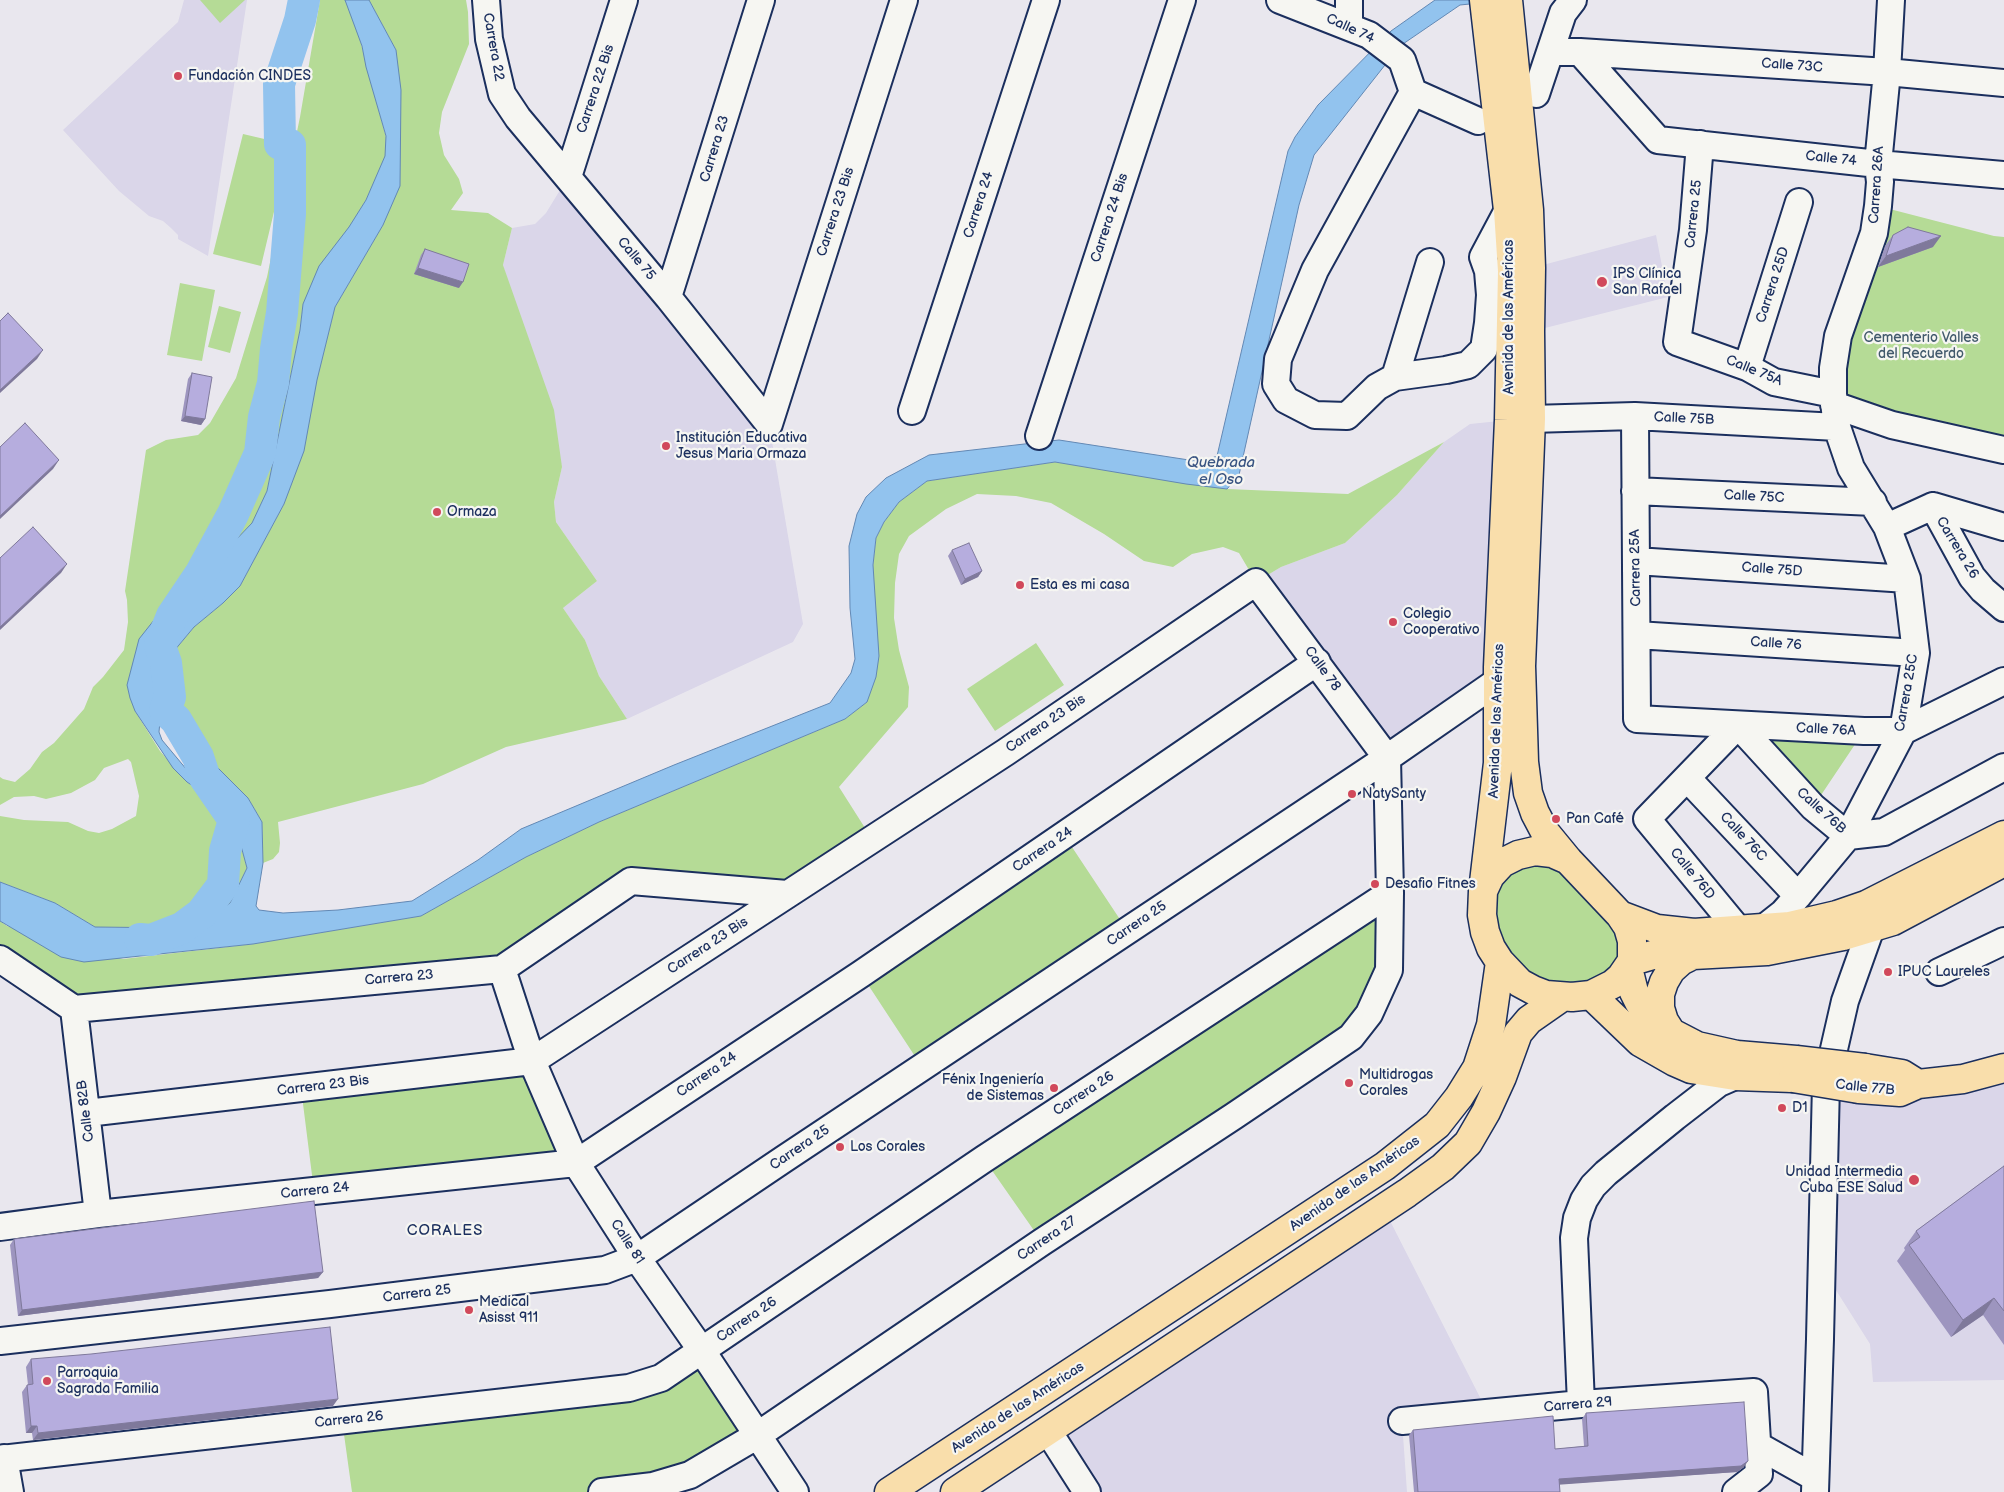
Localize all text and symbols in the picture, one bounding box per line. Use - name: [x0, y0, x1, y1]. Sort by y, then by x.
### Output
- street label: Calle 74: [1323, 11, 1377, 47]
- street label: Carrera 22: [479, 12, 507, 82]
- street label: Carrera 22 Bis: [574, 42, 618, 136]
- street label: Calle 73C: [1761, 55, 1823, 77]
- place label: Fundación CINDES: [188, 68, 311, 84]
- marker: Fundación CINDES: [172, 70, 184, 82]
- street label: Carrera 23: [697, 114, 733, 184]
- street label: Carrera 26A: [1866, 146, 1888, 224]
- street label: Calle 74: [1805, 148, 1857, 170]
- street label: Carrera 23 Bis: [814, 165, 858, 259]
- street label: Carrera 24: [960, 170, 998, 240]
- street label: Carrera 24 Bis: [1088, 171, 1132, 265]
- street label: Carrera 25: [1682, 179, 1706, 249]
- street label: Calle 75: [613, 234, 659, 284]
- street label: Avenida de las Américas: [1501, 240, 1517, 394]
- street label: Carrera 25D: [1753, 245, 1793, 325]
- place label: IPS Clínica San Rafael: [1613, 266, 1682, 298]
- marker: IPS Clínica San Rafael: [1595, 275, 1609, 289]
- park label: Cementerio Valles del Recuerdo: [1863, 330, 1979, 362]
- street label: Calle 75A: [1723, 352, 1785, 390]
- street label: Calle 75B: [1653, 409, 1715, 429]
- place label: Institución Educativa Jesus Maria Ormaza: [676, 430, 807, 462]
- marker: Institución Educativa Jesus Maria Ormaza: [660, 440, 672, 452]
- water label: Quebrada el Oso: [1187, 454, 1255, 489]
- street label: Calle 75C: [1723, 487, 1785, 507]
- place label: Ormaza: [447, 504, 497, 520]
- marker: Ormaza: [431, 506, 443, 518]
- street label: Carrera 26: [1932, 514, 1982, 582]
- street label: Carrera 25A: [1627, 529, 1645, 607]
- street label: Calle 75D: [1741, 559, 1803, 581]
- place label: Esta es mi casa: [1030, 577, 1130, 593]
- marker: Esta es mi casa: [1014, 579, 1026, 591]
- place label: Colegio Cooperativo: [1403, 606, 1480, 638]
- marker: Colegio Cooperativo: [1387, 616, 1399, 628]
- street label: Calle 76: [1750, 634, 1802, 654]
- street label: Calle 78: [1300, 643, 1344, 695]
- street label: Avenida de las Américas: [1486, 643, 1508, 799]
- street label: Carrera 25C: [1892, 653, 1922, 733]
- street label: Carrera 23 Bis: [1003, 691, 1089, 757]
- street label: Calle 76A: [1796, 720, 1856, 740]
- street label: Calle 76B: [1793, 784, 1849, 838]
- place label: NatySanty: [1362, 786, 1426, 802]
- marker: NatySanty: [1346, 788, 1358, 800]
- street label: Calle 76C: [1716, 809, 1770, 865]
- place label: Pan Café: [1566, 811, 1624, 827]
- marker: Pan Café: [1550, 813, 1562, 825]
- street label: Carrera 24: [1010, 824, 1076, 876]
- street label: Calle 76D: [1666, 845, 1718, 903]
- place label: Desafio Fitnes: [1385, 876, 1476, 892]
- marker: Desafio Fitnes: [1369, 878, 1381, 890]
- street label: Carrera 25: [1104, 898, 1170, 950]
- street label: Carrera 23 Bis: [665, 914, 751, 978]
- place label: IPUC Laureles: [1898, 964, 1990, 980]
- marker: IPUC Laureles: [1882, 966, 1894, 978]
- street label: Carrera 23: [364, 967, 434, 989]
- street label: Carrera 24: [674, 1049, 740, 1101]
- place label: Multidrogas Corales: [1359, 1067, 1433, 1100]
- street label: Carrera 26: [1050, 1068, 1118, 1120]
- street label: Carrera 23 Bis: [276, 1072, 370, 1100]
- place label: Fénix Ingeniería de Sistemas: [942, 1072, 1044, 1104]
- marker: Multidrogas Corales: [1343, 1077, 1355, 1089]
- street label: Calle 77B: [1835, 1077, 1895, 1099]
- street label: Calle 82B: [74, 1079, 98, 1143]
- marker: Fénix Ingeniería de Sistemas: [1048, 1082, 1060, 1094]
- place label: D1: [1792, 1100, 1808, 1116]
- marker: D1: [1776, 1102, 1788, 1114]
- street label: Carrera 25: [767, 1122, 833, 1174]
- street label: Avenida de las Américas: [1287, 1133, 1423, 1235]
- place label: Los Corales: [850, 1139, 925, 1155]
- marker: Los Corales: [834, 1141, 846, 1153]
- place label: Unidad Intermedia Cuba ESE Salud: [1785, 1164, 1903, 1196]
- marker: Unidad Intermedia Cuba ESE Salud: [1907, 1173, 1921, 1187]
- street label: Carrera 24: [280, 1179, 350, 1203]
- street label: Carrera 27: [1014, 1213, 1080, 1265]
- street label: Calle 81: [606, 1217, 648, 1267]
- district label: CORALES: [406, 1222, 484, 1240]
- street label: Carrera 25: [382, 1281, 452, 1307]
- place label: Medical Asisst 911: [479, 1294, 538, 1326]
- street label: Carrera 26: [714, 1294, 780, 1346]
- marker: Medical Asisst 911: [463, 1304, 475, 1316]
- street label: Avenida de las Américas: [948, 1359, 1088, 1457]
- place label: Parroquia Sagrada Familia: [57, 1365, 159, 1398]
- marker: Parroquia Sagrada Familia: [41, 1375, 53, 1387]
- street label: Carrera 29: [1543, 1394, 1613, 1416]
- street label: Carrera 26: [314, 1408, 384, 1432]

